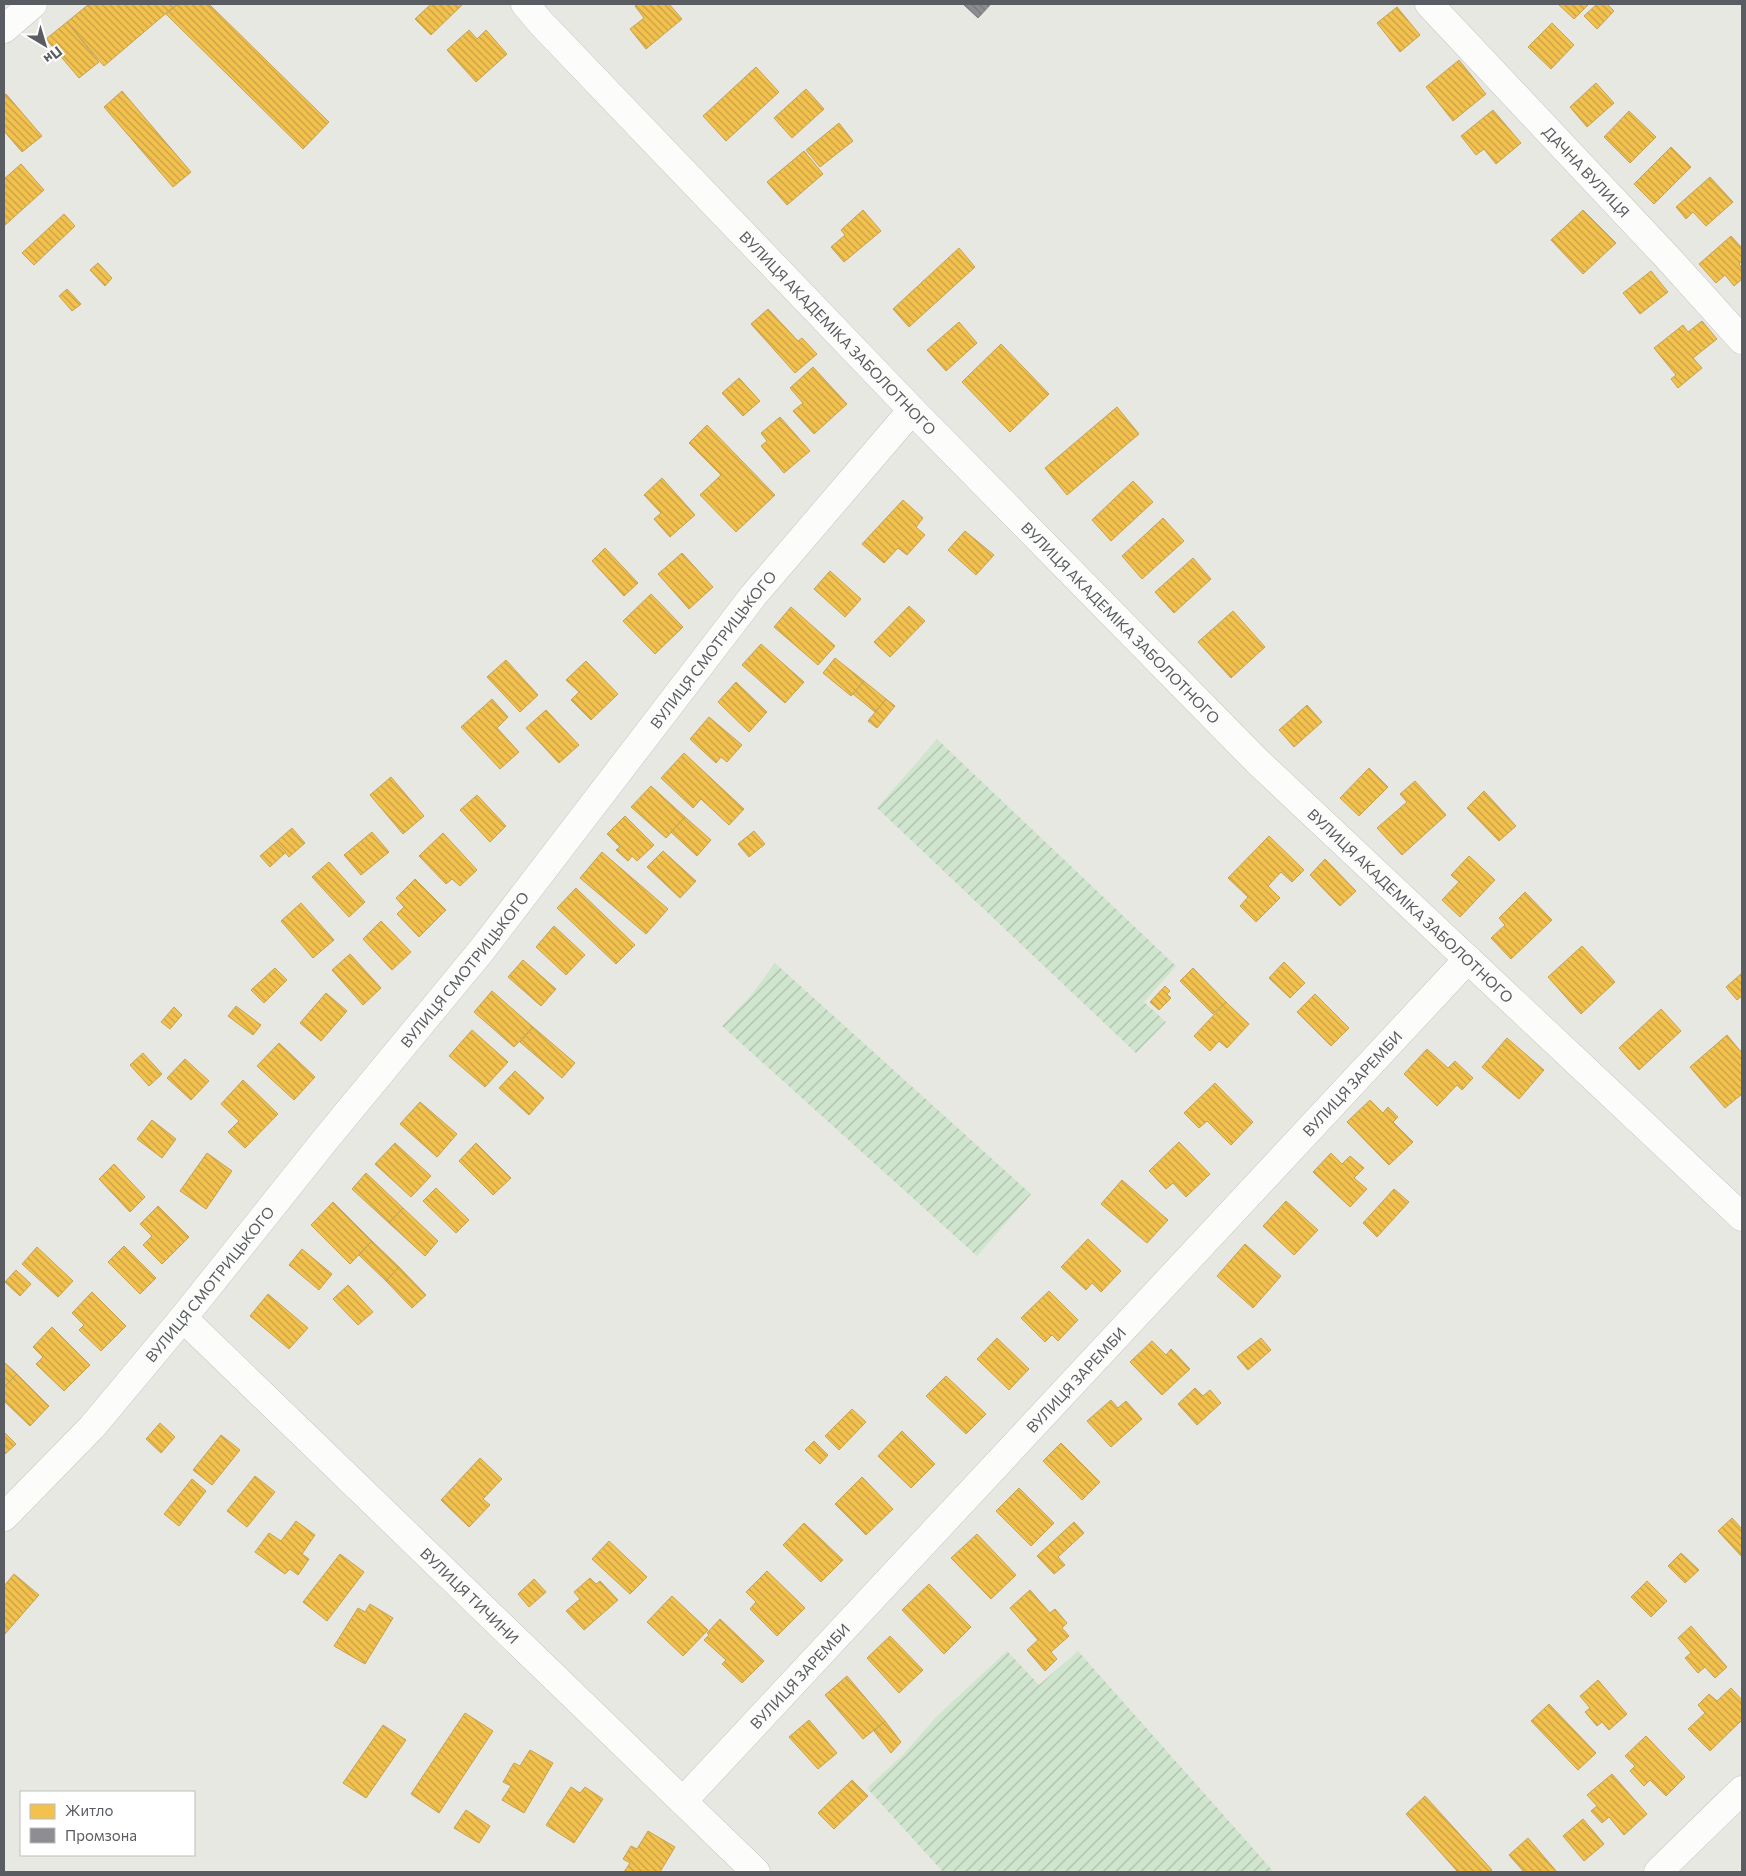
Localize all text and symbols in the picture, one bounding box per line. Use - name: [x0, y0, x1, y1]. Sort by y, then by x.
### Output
- north arrow: [20, 20, 70, 70]
- text: Пн: [41, 43, 66, 68]
- street label: ДАЧНА ВУЛИЦЯ: [1540, 122, 1634, 221]
- street label: ВУЛИЦЯ АКАДЕМІКА ЗАБОЛОТНОГО: [736, 227, 940, 438]
- street label: ВУЛИЦЯ АКАДЕМІКА ЗАБОЛОТНОГО: [1018, 518, 1224, 727]
- street label: ВУЛИЦЯ СМОТРИЦЬКОГО: [646, 567, 780, 732]
- street label: ВУЛИЦЯ АКАДЕМІКА ЗАБОЛОТНОГО: [1304, 805, 1517, 1006]
- street label: ВУЛИЦЯ СМОТРИЦЬКОГО: [396, 888, 532, 1051]
- street label: ВУЛИЦЯ ЗАРЕМБИ: [1298, 1027, 1405, 1140]
- street label: ВУЛИЦЯ СМОТРИЦЬКОГО: [141, 1203, 278, 1365]
- street label: ВУЛИЦЯ ЗАРЕМБИ: [1022, 1323, 1129, 1436]
- street label: ВУЛИЦЯ ТИЧИНИ: [417, 1544, 523, 1647]
- street label: ВУЛИЦЯ ЗАРЕМБИ: [746, 1619, 853, 1732]
- legend: [20, 1791, 195, 1856]
- text: Житло: [65, 1801, 113, 1819]
- text: Промзона: [65, 1826, 137, 1844]

